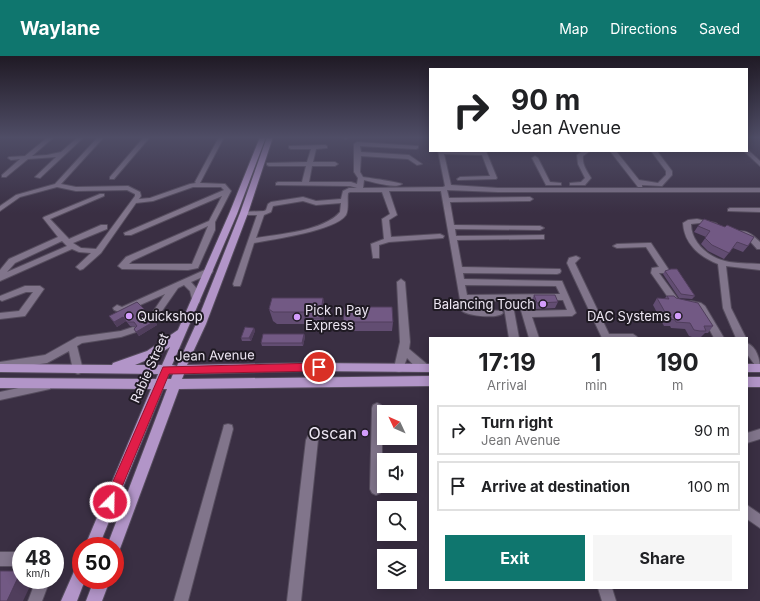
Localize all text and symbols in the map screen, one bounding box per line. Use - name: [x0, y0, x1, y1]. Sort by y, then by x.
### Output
- text: Waylane: [20, 17, 100, 40]
- text: Map: [559, 20, 588, 37]
- text: Directions: [610, 20, 677, 37]
- text: Saved: [699, 20, 740, 37]
- text: 90 m: [511, 83, 580, 117]
- icon: right: [445, 84, 497, 136]
- text: Jean Avenue: [511, 117, 621, 138]
- place label: Balancing Touch: [433, 296, 535, 312]
- marker: Balancing Touch: [538, 299, 548, 309]
- place label: Pick n Pay Express: [305, 302, 369, 333]
- place label: Quickshop: [137, 308, 203, 324]
- place label: DAC Systems: [587, 308, 670, 324]
- marker: Quickshop: [124, 311, 134, 321]
- marker: DAC Systems: [673, 311, 683, 321]
- marker: Pick n Pay Express: [292, 312, 302, 322]
- street label: Rabie Street: [127, 331, 171, 405]
- street label: Jean Avenue: [175, 346, 255, 364]
- text: 17:19: [478, 348, 536, 377]
- text: 1: [591, 348, 601, 377]
- text: 190: [657, 348, 699, 377]
- pin: [302, 350, 336, 384]
- icon: arrive: [308, 356, 330, 378]
- text: Arrival: [487, 377, 527, 393]
- text: min: [585, 377, 607, 393]
- text: m: [672, 377, 683, 393]
- north arrow: [377, 405, 417, 445]
- map controls: [377, 405, 417, 589]
- text: Turn right: [481, 413, 553, 432]
- icon: right: [447, 419, 469, 441]
- text: 90 m: [694, 421, 730, 440]
- place label: Oscan: [309, 423, 357, 443]
- marker: Oscan: [360, 428, 370, 438]
- text: Jean Avenue: [481, 432, 560, 448]
- button: sound: [377, 453, 417, 493]
- icon: arrive: [447, 475, 469, 497]
- text: Arrive at destination: [481, 477, 630, 496]
- text: 100 m: [688, 477, 730, 496]
- position arrow: [89, 481, 131, 523]
- button: search: [377, 501, 417, 541]
- button: Exit: [445, 535, 585, 581]
- button: Share: [593, 535, 732, 581]
- speed limit sign: 50: [72, 537, 124, 589]
- text: 48: [25, 546, 51, 570]
- button: layers: [377, 549, 417, 589]
- text: km/h: [26, 567, 50, 579]

